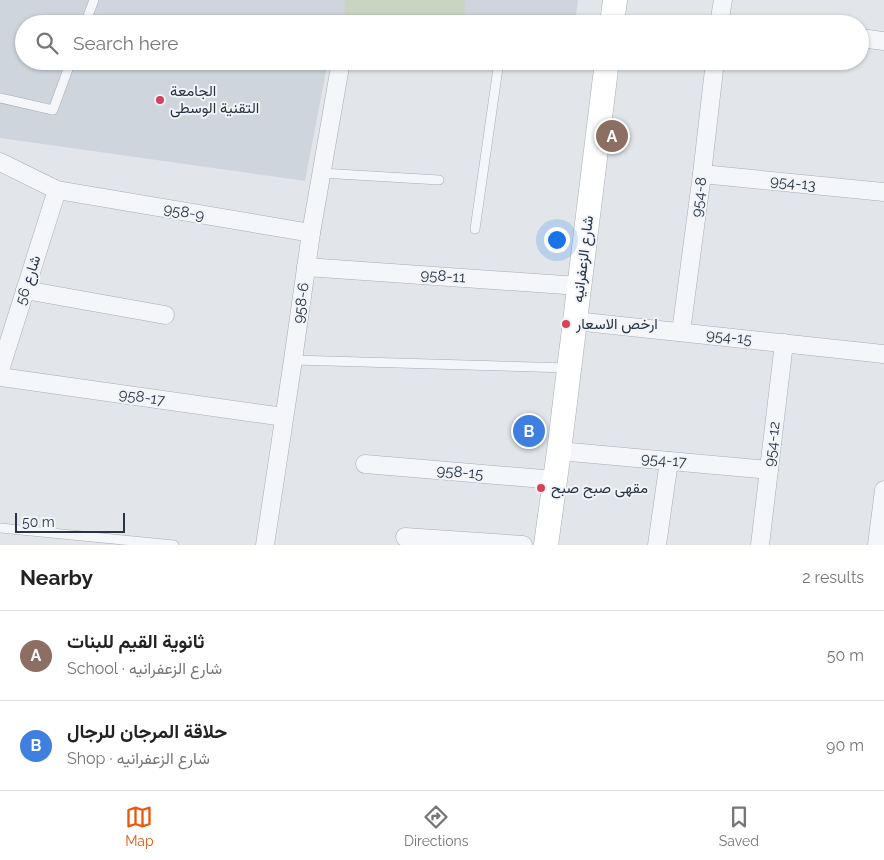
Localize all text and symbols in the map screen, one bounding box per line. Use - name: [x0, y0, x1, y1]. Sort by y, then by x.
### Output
- search box: [15, 15, 869, 70]
- icon: search: [33, 29, 61, 57]
- text: Search here: [73, 32, 179, 54]
- place label: الجامعة التقنية الوسطى: [170, 82, 259, 118]
- marker: الجامعة التقنية الوسطى: [154, 94, 166, 106]
- pin: A: [596, 117, 628, 155]
- street label: 954-13: [769, 172, 817, 194]
- street label: 954-8: [688, 176, 710, 218]
- street label: 958-9: [162, 200, 206, 224]
- street label: شارع الزعفرانيه: [569, 214, 599, 304]
- your location: [544, 227, 570, 253]
- street label: شارع 56: [12, 253, 46, 308]
- street label: 958-11: [420, 265, 467, 287]
- street label: 958-6: [289, 281, 313, 325]
- place label: ارخص الاسعار: [575, 315, 658, 334]
- marker: ارخص الاسعار: [560, 318, 572, 330]
- street label: 954-15: [705, 326, 753, 348]
- street label: 958-17: [118, 385, 166, 409]
- pin: B: [513, 412, 545, 450]
- street label: 954-12: [760, 420, 784, 468]
- street label: 954-17: [640, 449, 688, 471]
- street label: 958-15: [436, 461, 484, 483]
- place label: مقهى صبح صبح: [551, 479, 648, 499]
- marker: مقهى صبح صبح: [535, 482, 547, 494]
- scale bar: [15, 510, 125, 533]
- text: 50 m: [22, 514, 55, 530]
- text: Nearby: [20, 565, 93, 590]
- text: 2 results: [802, 568, 864, 587]
- text: ثانوية القيم للبنات: [67, 630, 204, 652]
- text: A: [31, 646, 41, 665]
- text: 50 m: [827, 646, 864, 665]
- text: School · شارع الزعفرانيه: [67, 659, 222, 678]
- text: حلاقة المرجان للرجال: [67, 720, 227, 742]
- text: B: [31, 736, 41, 755]
- text: 90 m: [826, 736, 864, 755]
- text: Shop · شارع الزعفرانيه: [67, 749, 210, 768]
- tab: Map: [125, 803, 154, 849]
- tab: Directions: [404, 803, 469, 849]
- tab: Saved: [719, 803, 759, 849]

